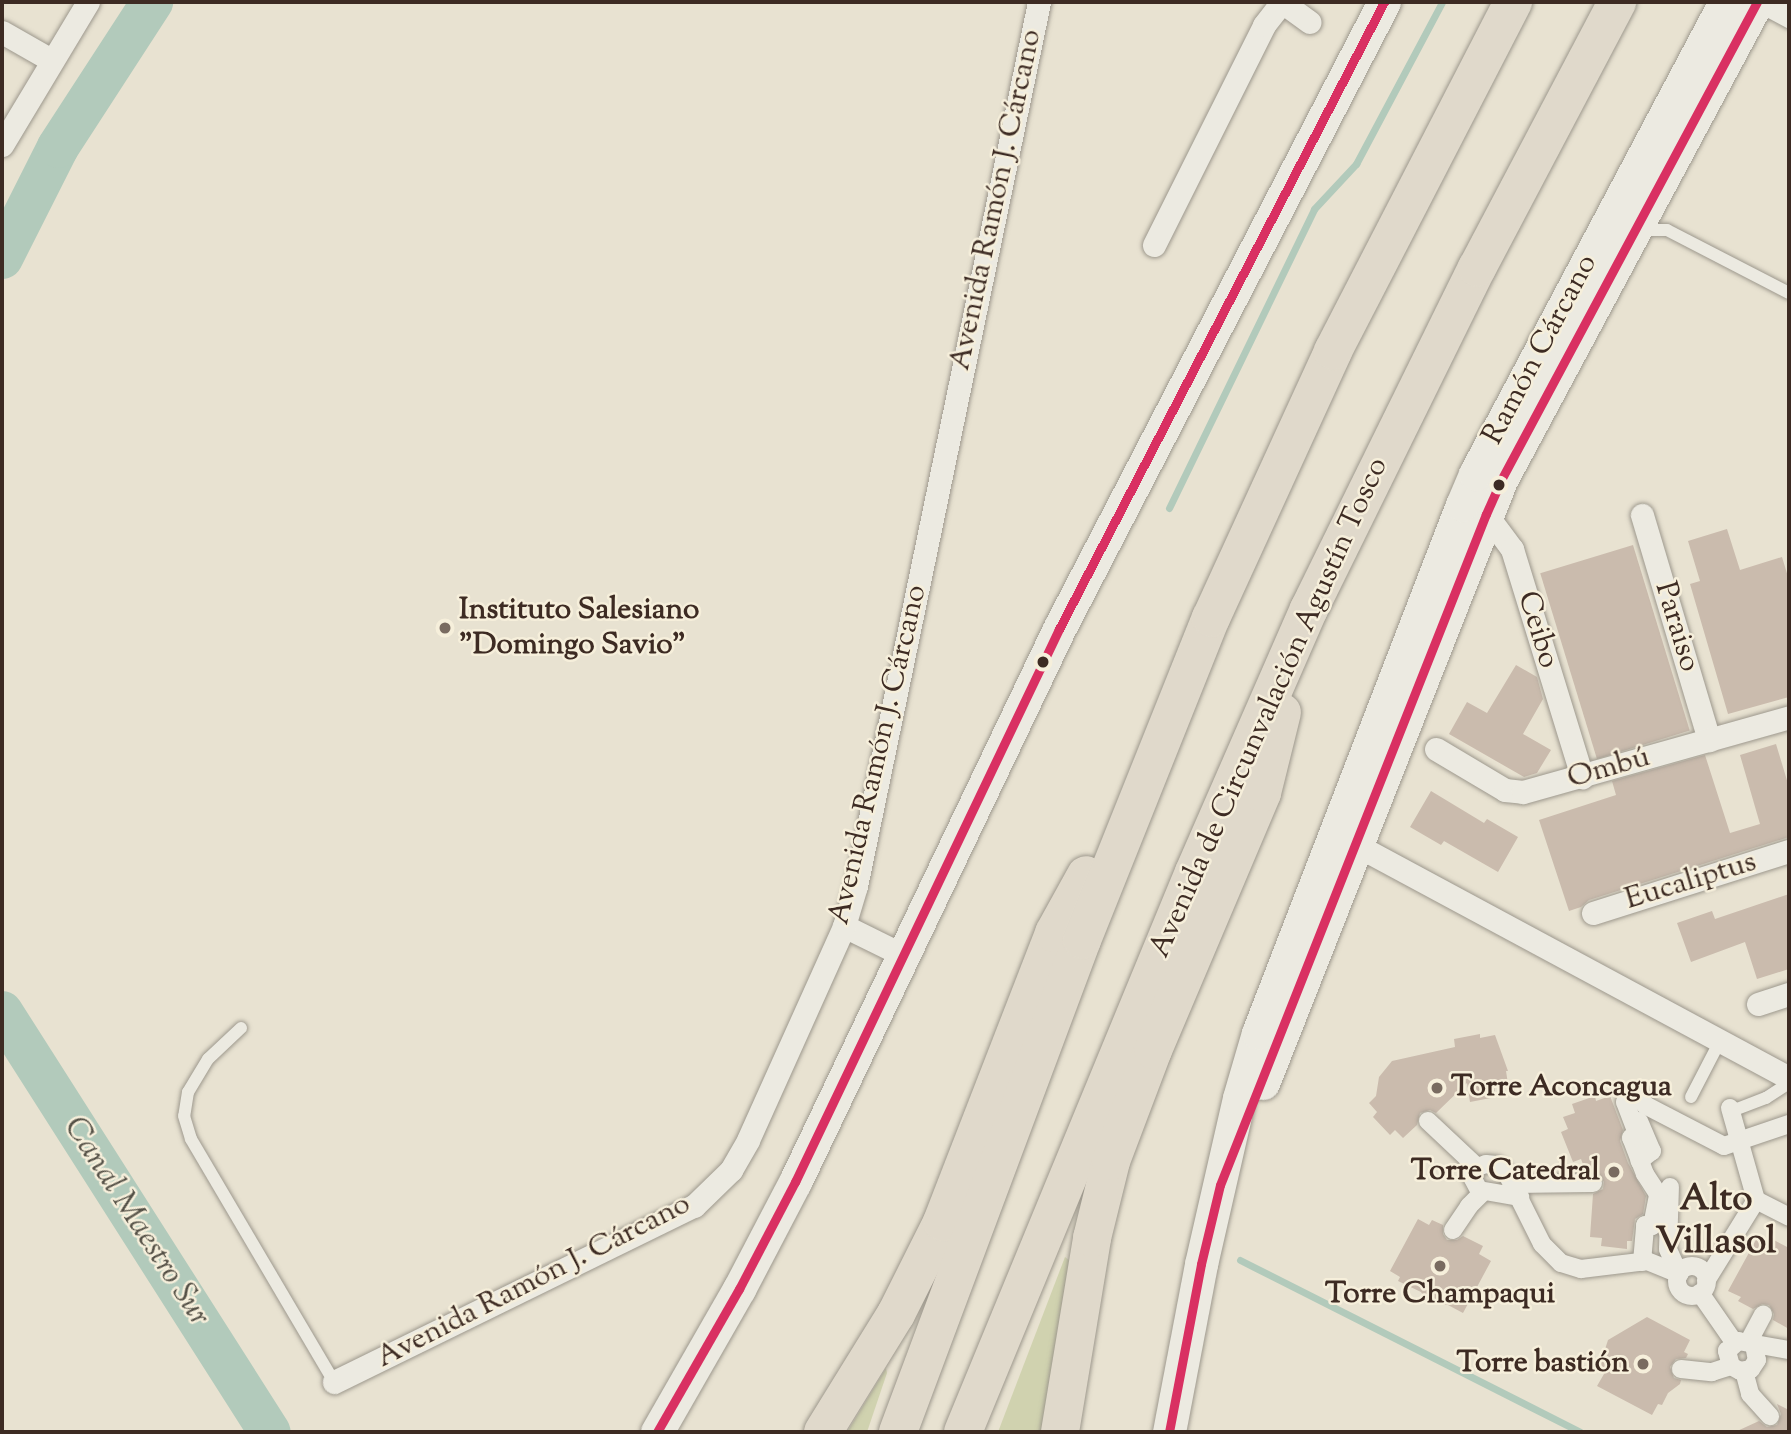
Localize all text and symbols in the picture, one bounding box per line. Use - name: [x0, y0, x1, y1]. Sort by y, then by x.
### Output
- street label: Avenida Ramón J. Cárcano: [943, 26, 1051, 374]
- street label: Ramón Cárcano: [1476, 249, 1606, 451]
- street label: Avenida de Circunvalación Agustín Tosco: [1143, 452, 1397, 964]
- unlabelled marker: [1492, 478, 1506, 492]
- street label: Paraiso: [1645, 578, 1707, 676]
- street label: Avenida Ramón J. Cárcano: [822, 582, 936, 928]
- street label: Ceibo: [1508, 587, 1566, 673]
- place label: Instituto Salesiano "Domingo Savio": [459, 593, 699, 664]
- marker: Instituto Salesiano "Domingo Savio": [437, 620, 453, 636]
- unlabelled marker: [1036, 655, 1050, 669]
- street label: Ombú: [1564, 740, 1654, 798]
- street label: Eucaliptus: [1621, 845, 1761, 919]
- place label: Torre Aconcagua: [1451, 1070, 1672, 1106]
- marker: Torre Aconcagua: [1429, 1080, 1445, 1096]
- water label: Canal Maestro Sur: [54, 1110, 218, 1334]
- place label: Torre Catedral: [1411, 1154, 1600, 1190]
- marker: Torre Catedral: [1606, 1164, 1622, 1180]
- district label: Alto Villasol: [1656, 1179, 1776, 1266]
- street label: Avenida Ramón J. Cárcano: [371, 1187, 697, 1377]
- marker: Torre Champaqui: [1432, 1258, 1448, 1274]
- place label: Torre Champaqui: [1325, 1277, 1555, 1313]
- place label: Torre bastión: [1456, 1346, 1629, 1382]
- marker: Torre bastión: [1635, 1356, 1651, 1372]

